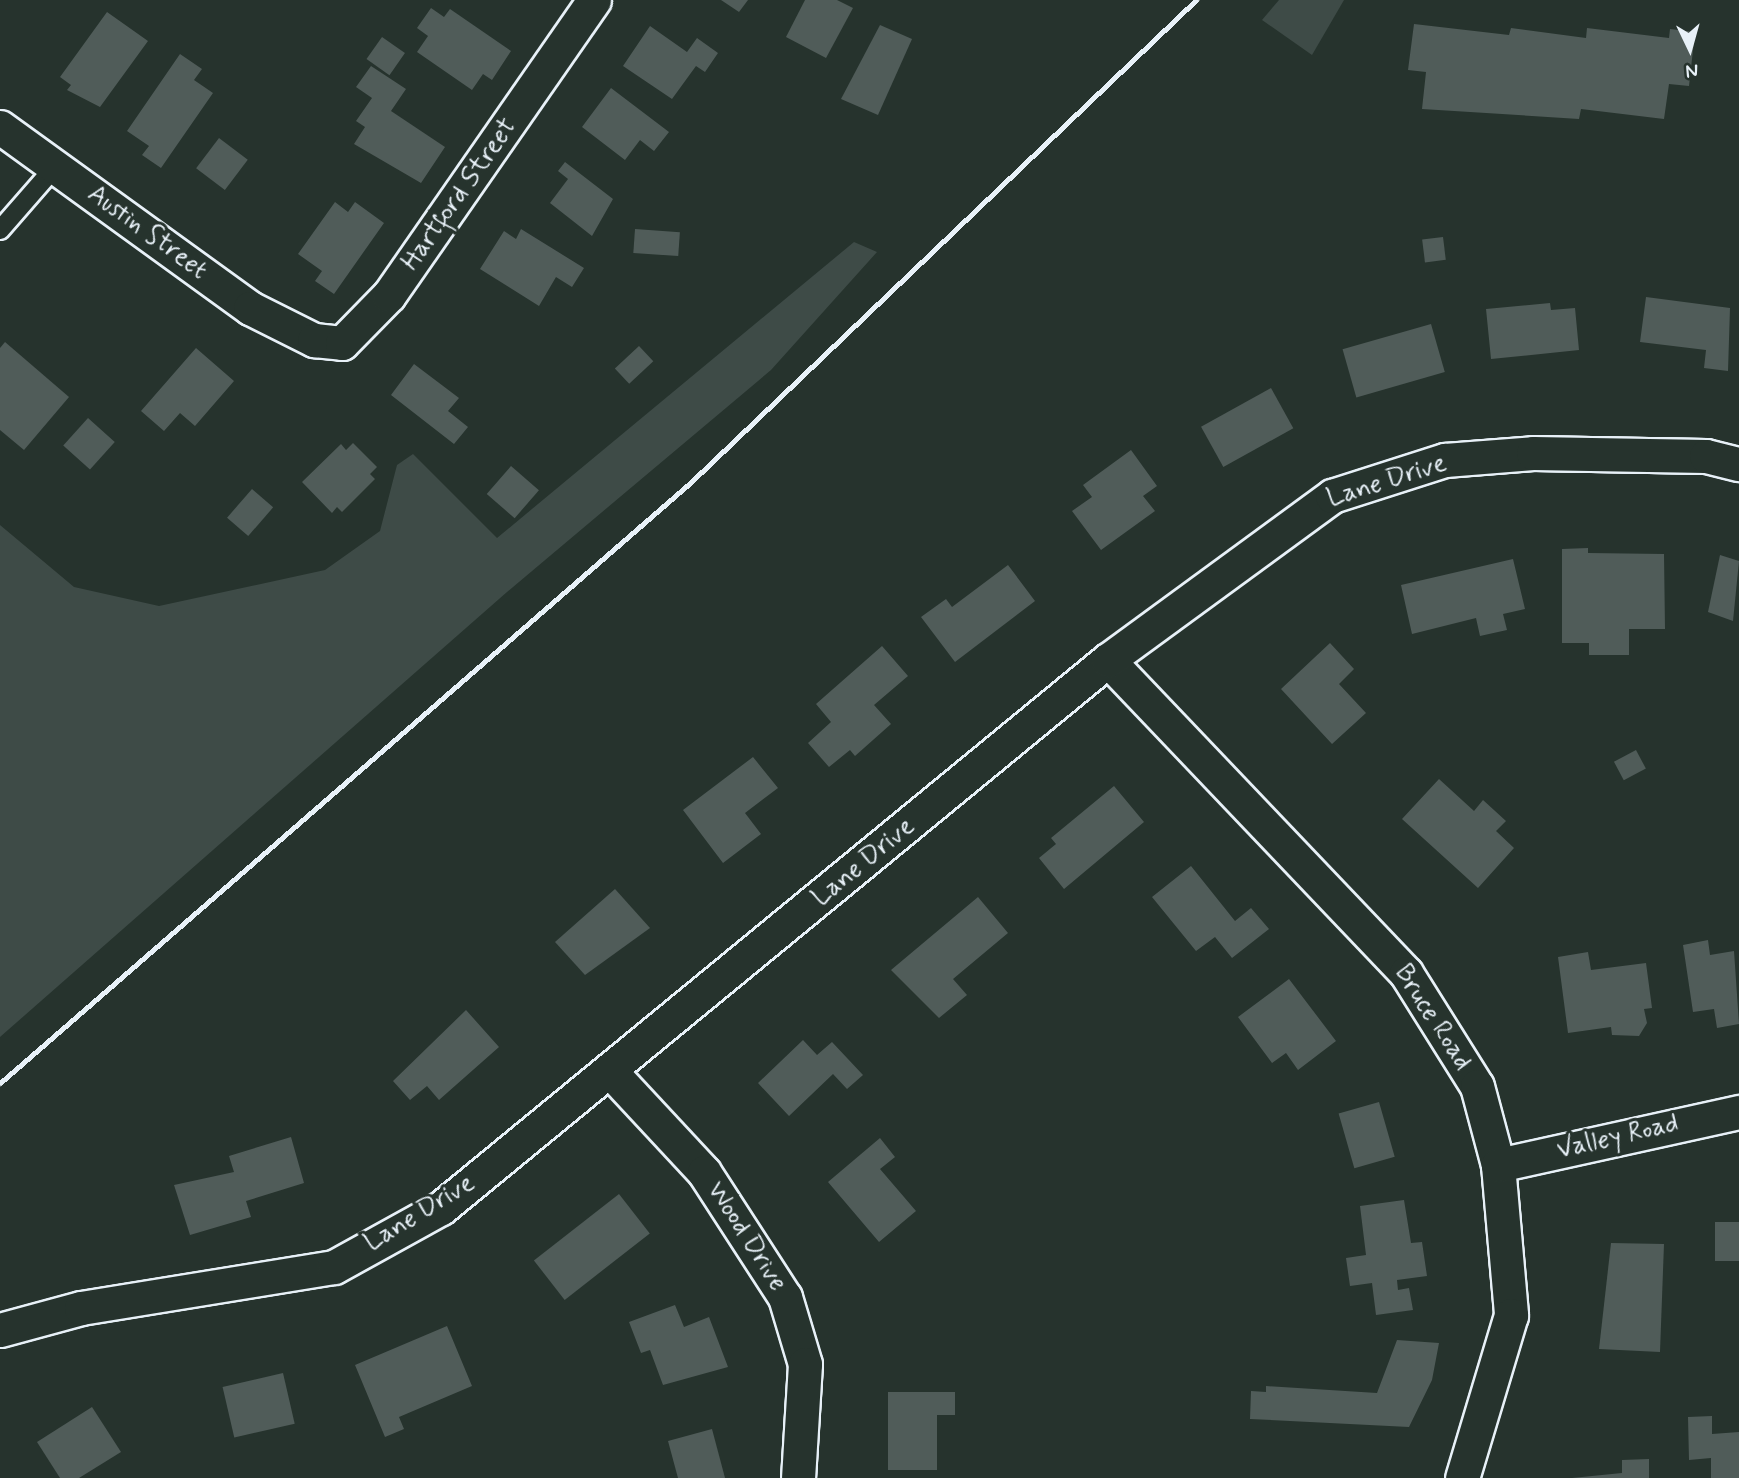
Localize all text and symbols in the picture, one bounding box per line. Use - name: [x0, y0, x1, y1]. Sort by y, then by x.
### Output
- north arrow: [1655, 14, 1725, 84]
- text: N: [1684, 57, 1699, 83]
- street label: Hartford Street: [396, 113, 524, 277]
- street label: Austin Street: [79, 178, 215, 288]
- street label: Lane Drive: [1325, 449, 1449, 515]
- street label: Lane Drive: [808, 813, 920, 913]
- street label: Bruce Road: [1386, 959, 1478, 1077]
- street label: Valley Road: [1554, 1109, 1682, 1167]
- street label: Lane Drive: [361, 1169, 479, 1259]
- street label: Wood Drive: [700, 1177, 792, 1297]

